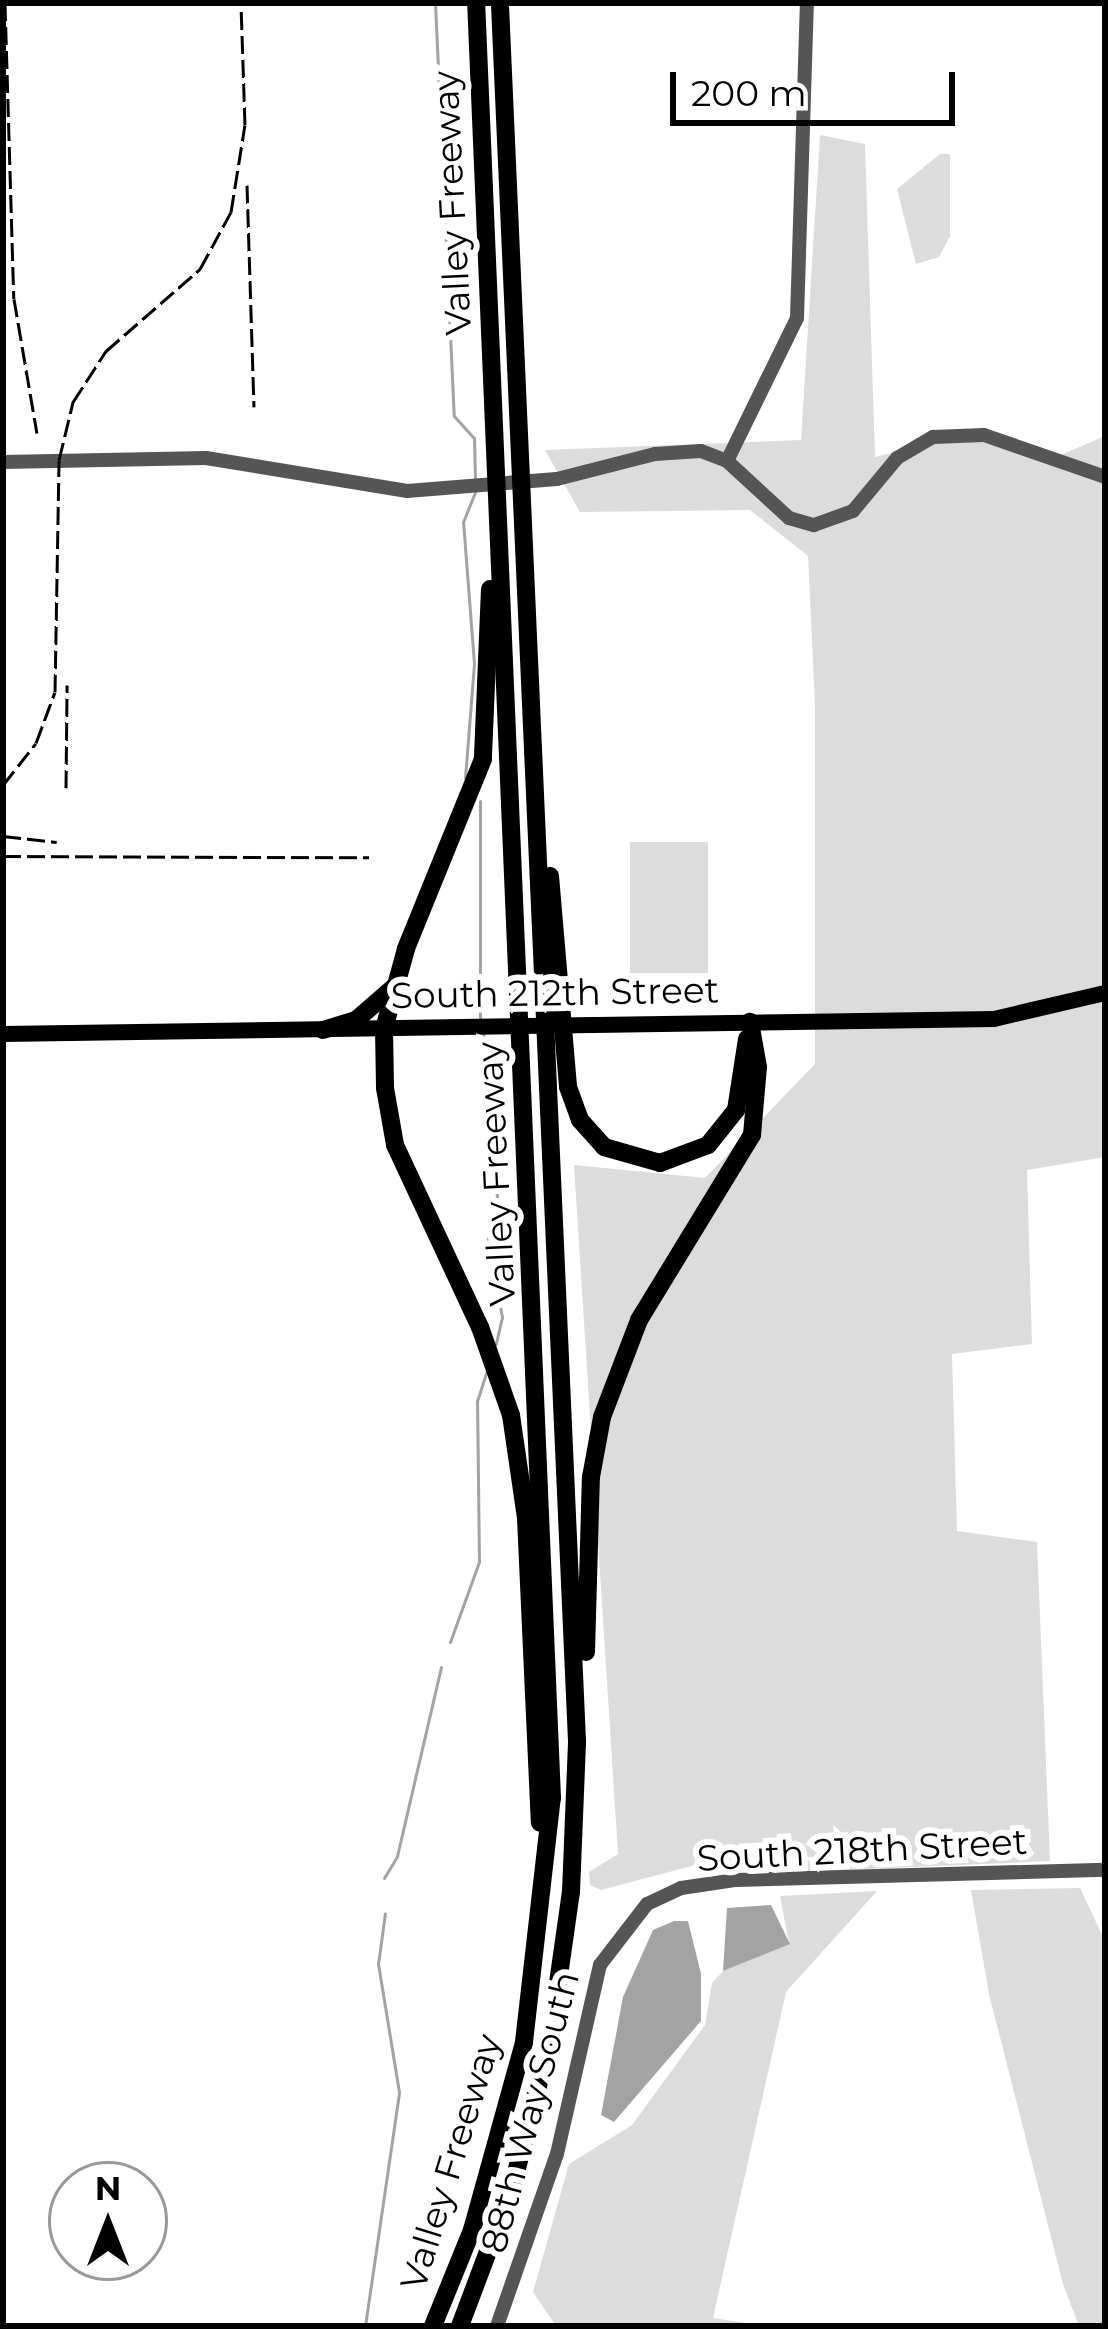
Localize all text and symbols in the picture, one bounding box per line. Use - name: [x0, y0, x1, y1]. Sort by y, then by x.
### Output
- scale bar: [676, 48, 961, 122]
- street label: Valley Freeway: [424, 70, 480, 336]
- text: 200 m: [691, 71, 807, 115]
- street label: South 212th Street: [390, 969, 720, 1017]
- street label: Valley Freeway: [468, 1041, 524, 1307]
- street label: South 218th Street: [696, 1820, 1028, 1880]
- street label: 88th Way South: [472, 1967, 588, 2257]
- street label: Valley Freeway: [392, 2029, 510, 2295]
- north arrow: [48, 2161, 168, 2281]
- text: N: [95, 2168, 121, 2208]

